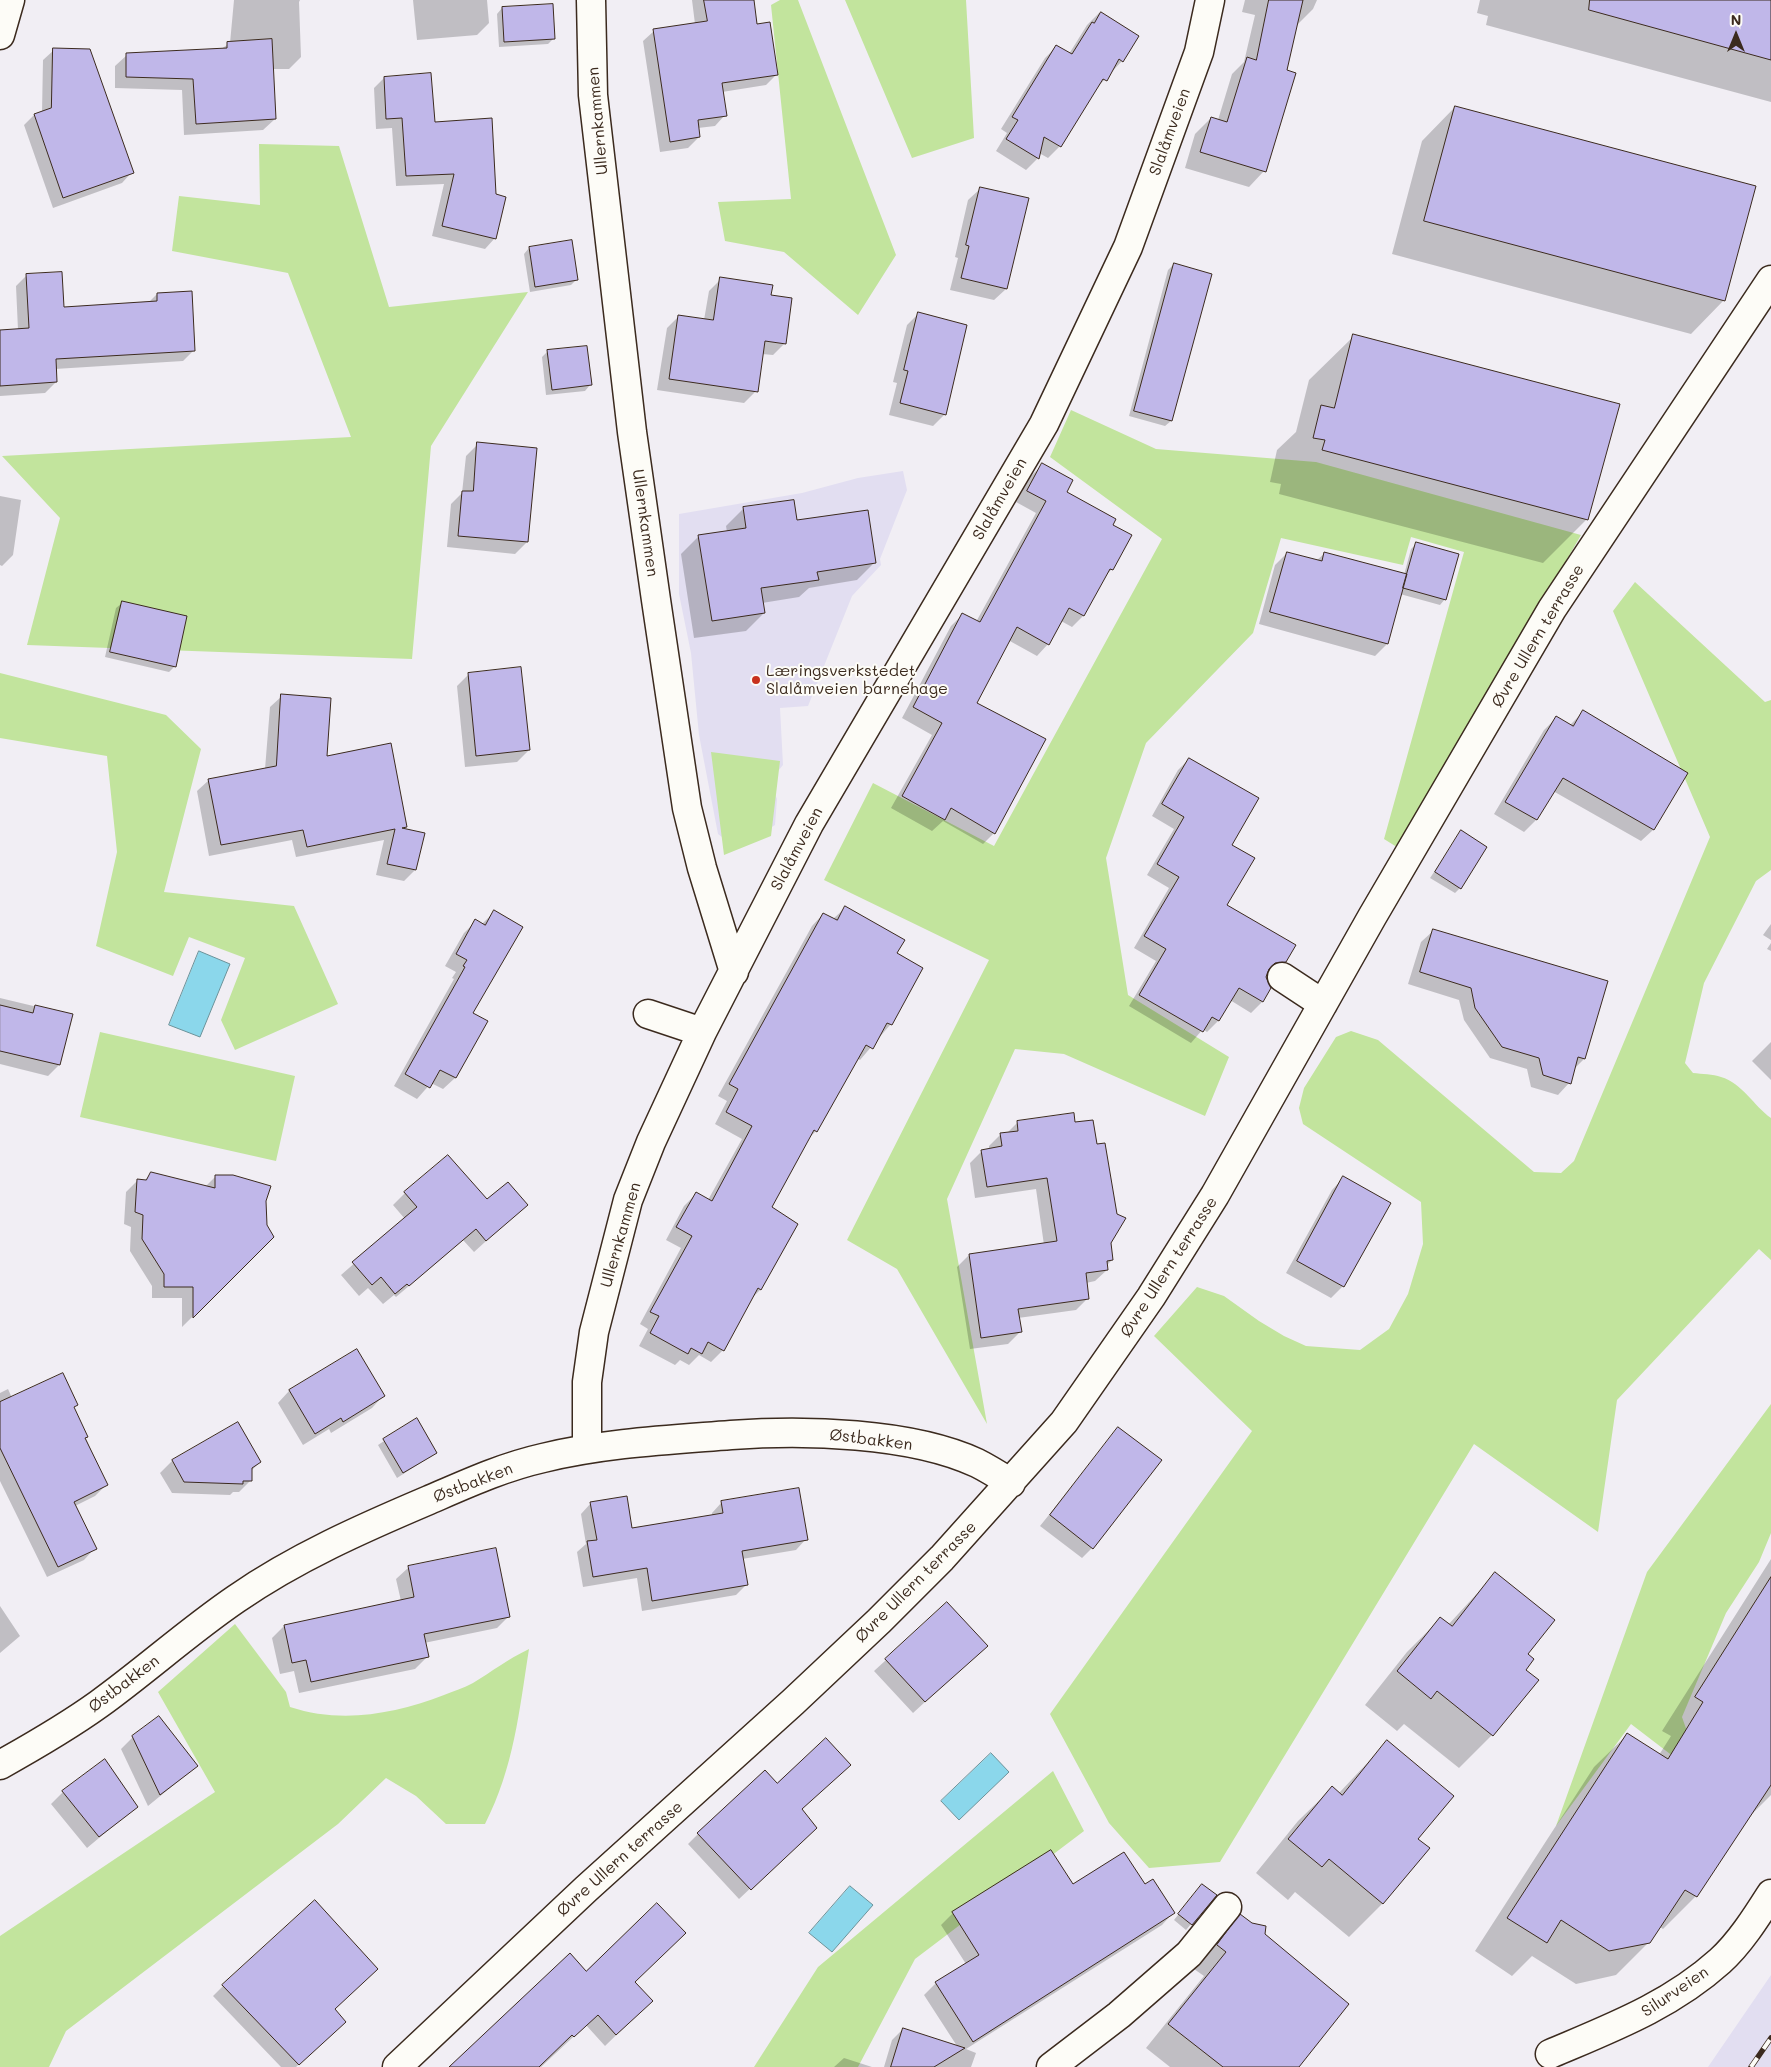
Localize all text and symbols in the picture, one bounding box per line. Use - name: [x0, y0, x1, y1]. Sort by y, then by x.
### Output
- north arrow: [1711, 10, 1761, 60]
- text: N: [1731, 10, 1741, 29]
- street label: Ullernkammen: [584, 66, 612, 176]
- street label: Slalåmveien: [1145, 86, 1195, 178]
- street label: Slalåmveien: [969, 454, 1031, 544]
- street label: Ullernkammen: [628, 468, 662, 578]
- street label: Øvre Ullern terrasse: [1488, 561, 1588, 711]
- place label: Læringsverkstedet Slalåmveien barnehage: [766, 661, 948, 699]
- marker: Læringsverkstedet Slalåmveien barnehage: [750, 674, 762, 686]
- street label: Slalåmveien: [767, 804, 827, 894]
- street label: Ullernkammen: [597, 1180, 645, 1290]
- street label: Øvre Ullern terrasse: [1116, 1193, 1222, 1341]
- street label: Østbakken: [828, 1425, 914, 1455]
- street label: Østbakken: [431, 1459, 515, 1507]
- street label: Øvre Ullern terrasse: [851, 1517, 981, 1647]
- street label: Østbakken: [85, 1651, 163, 1717]
- street label: Øvre Ullern terrasse: [553, 1797, 687, 1921]
- street label: Silurveien: [1638, 1963, 1712, 2021]

